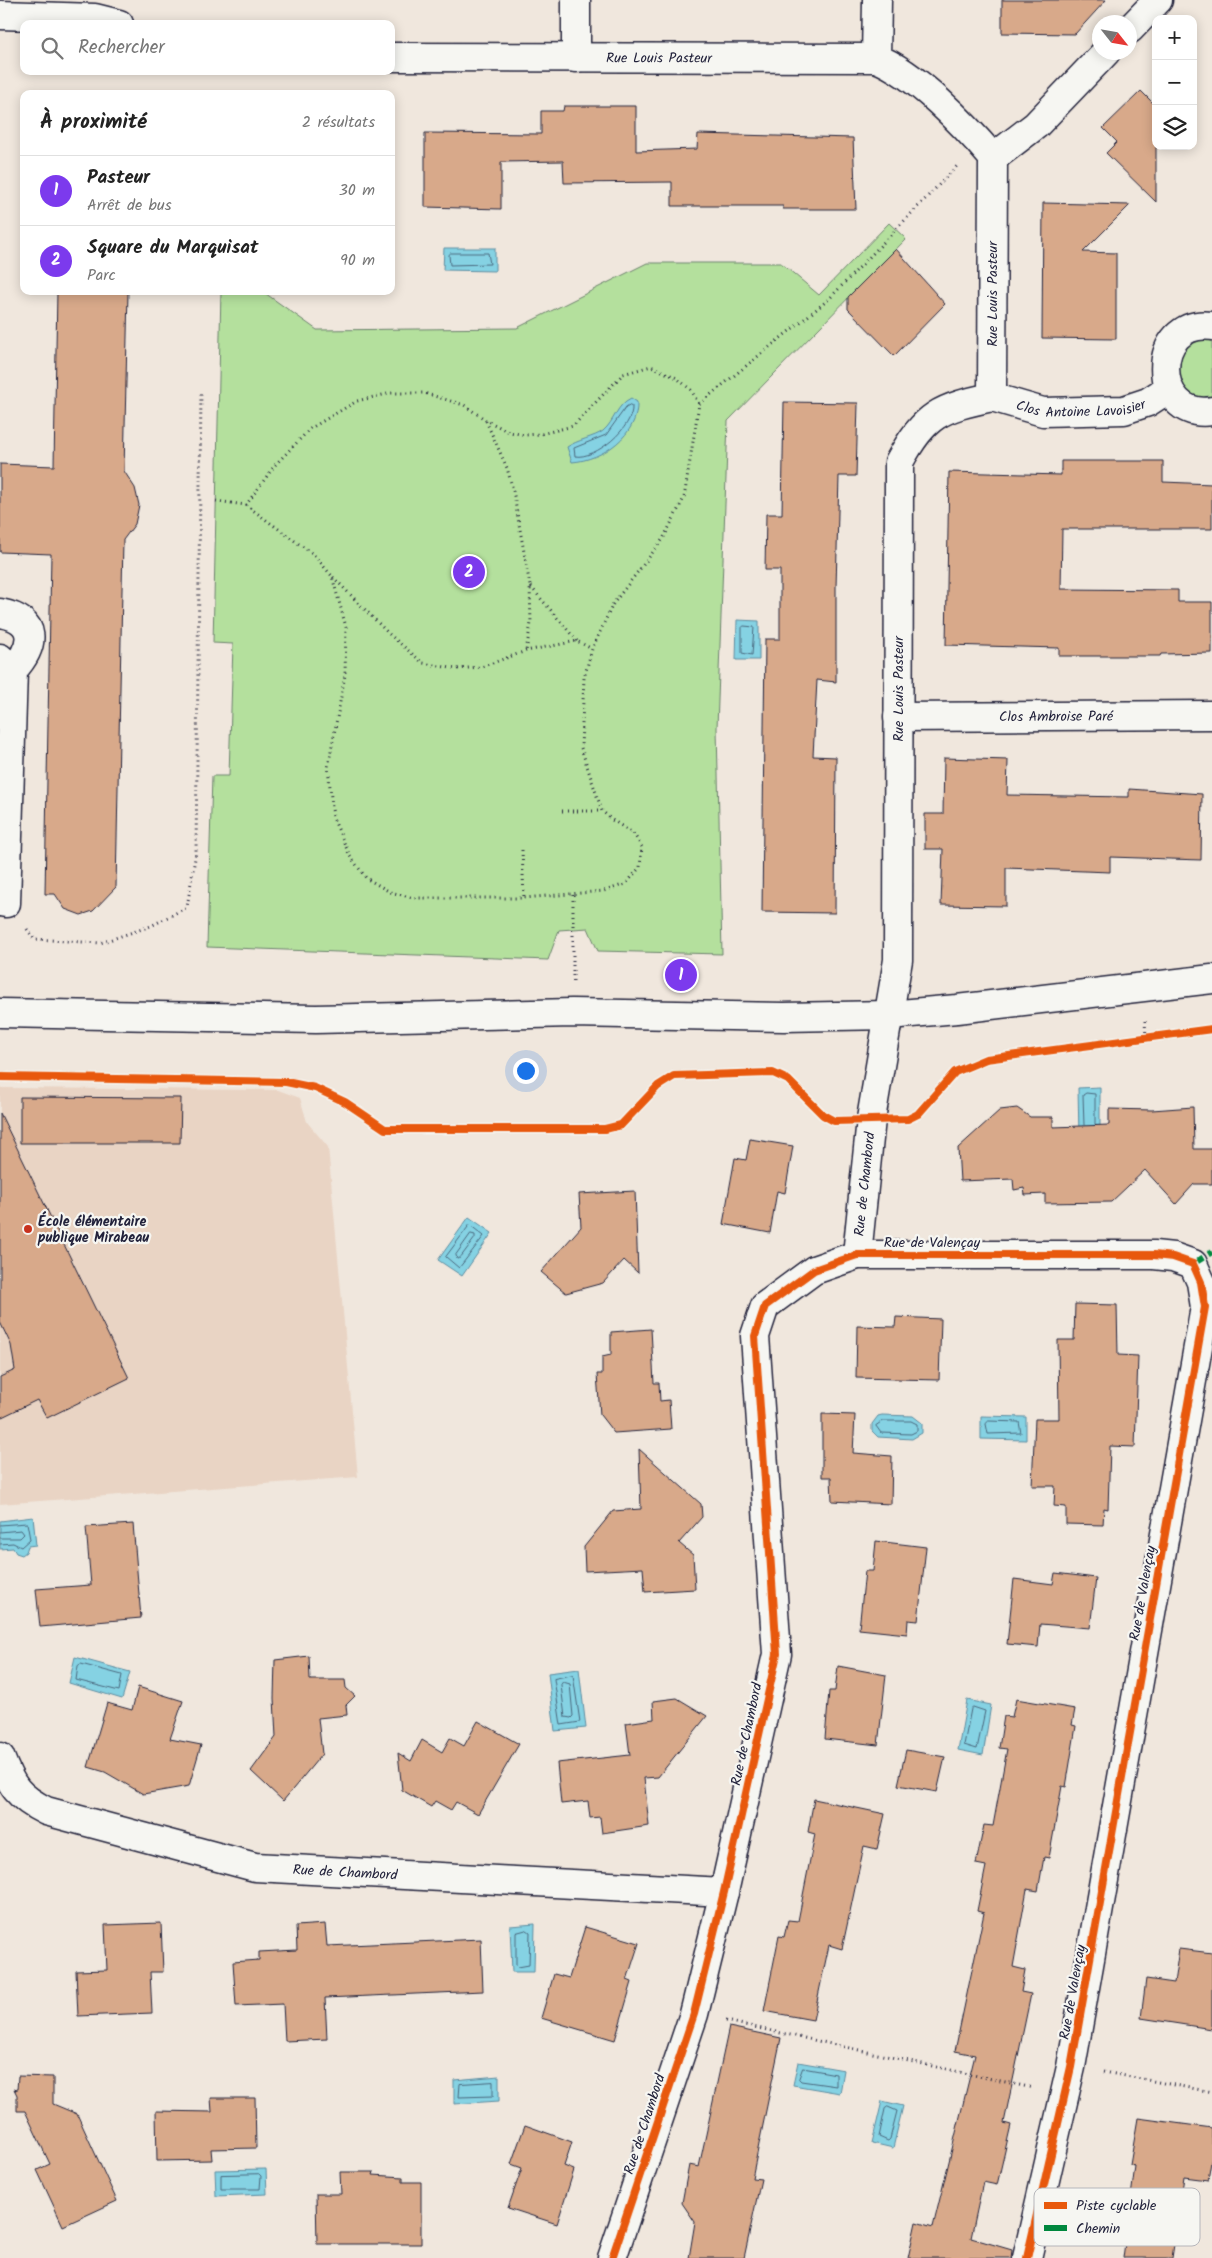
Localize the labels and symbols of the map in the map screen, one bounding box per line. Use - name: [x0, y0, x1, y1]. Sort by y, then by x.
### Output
- north arrow: [1092, 15, 1137, 60]
- street label: Rue Louis Pasteur: [606, 47, 713, 70]
- street label: Rue Louis Pasteur: [982, 240, 1004, 347]
- street label: Clos Antoine Lavoisier: [1013, 393, 1150, 424]
- pin: 2: [453, 553, 485, 591]
- street label: Rue Louis Pasteur: [888, 635, 910, 742]
- street label: Clos Ambroise Paré: [999, 706, 1114, 728]
- pin: 1: [665, 956, 697, 994]
- your location: [513, 1058, 539, 1084]
- street label: Rue de Chambord: [849, 1130, 882, 1237]
- place label: École élémentaire publique Mirabeau: [37, 1211, 149, 1249]
- marker: École élémentaire publique Mirabeau: [22, 1223, 34, 1235]
- street label: Rue de Valençay: [884, 1232, 981, 1254]
- street label: Rue de Valençay: [1124, 1543, 1162, 1643]
- street label: Rue de Chambord: [725, 1680, 769, 1788]
- street label: Rue de Chambord: [292, 1859, 399, 1887]
- street label: Rue de Valençay: [1054, 1942, 1092, 2042]
- street label: Rue de Chambord: [618, 2070, 672, 2177]
- legend: [1034, 2188, 1200, 2246]
- text: Piste cyclable: [1076, 2195, 1157, 2217]
- text: Chemin: [1076, 2218, 1120, 2240]

